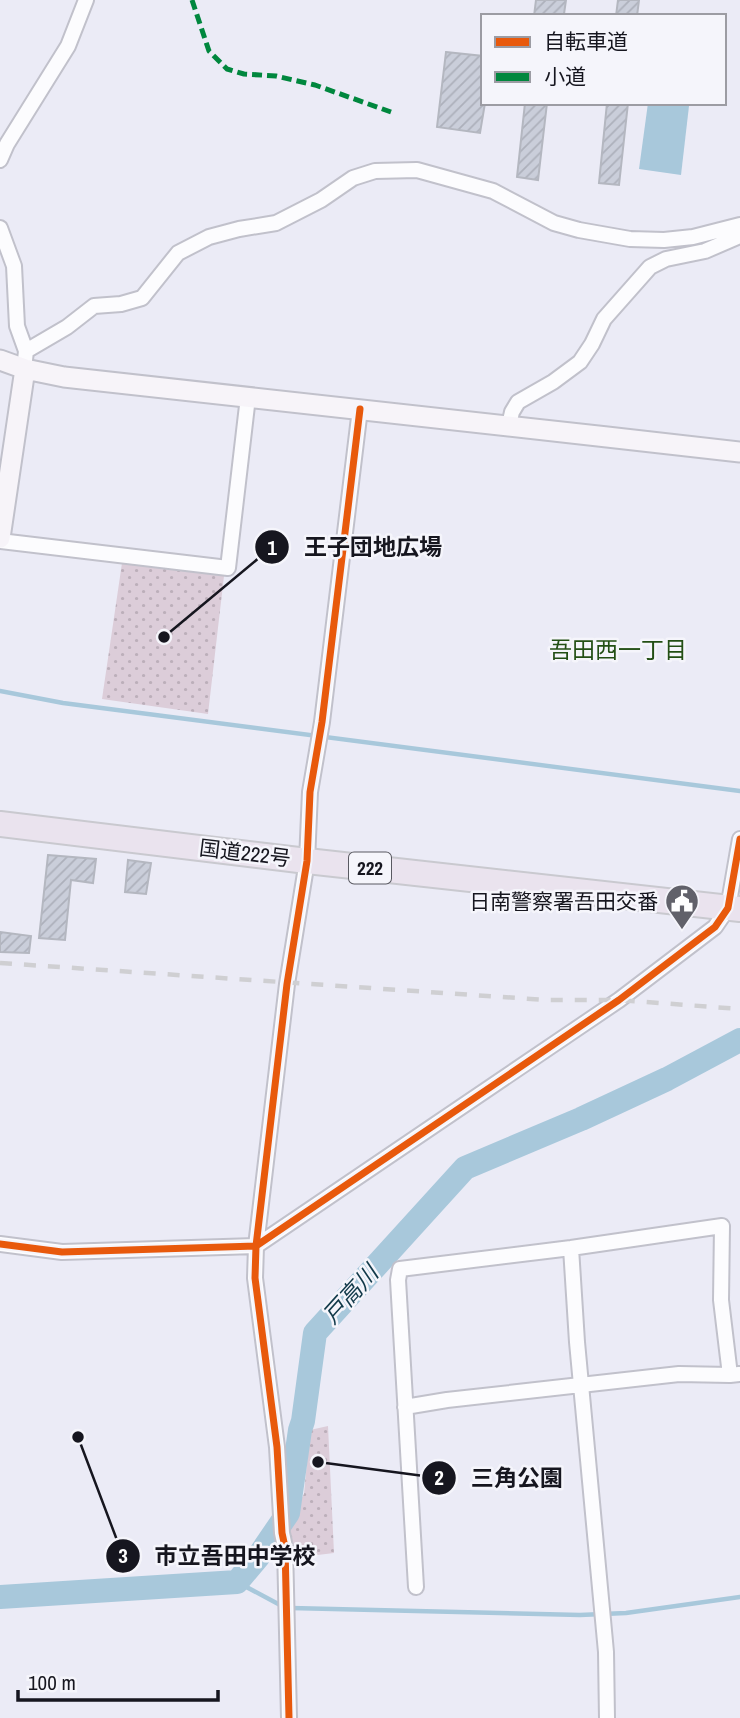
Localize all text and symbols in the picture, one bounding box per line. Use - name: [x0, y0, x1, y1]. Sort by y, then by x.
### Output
- legend: [481, 14, 726, 105]
- text: 自転車道: [544, 27, 628, 56]
- text: 小道: [544, 62, 586, 91]
- callout: 王子団地広場: [255, 525, 456, 569]
- text: 王子団地広場: [304, 531, 442, 562]
- text: 1: [267, 533, 277, 562]
- district label: 吾田西一丁目: [549, 634, 687, 665]
- street label: 国道222号: [198, 833, 292, 873]
- road number: 222: [349, 852, 391, 884]
- public building icon: 日南警察署吾田交番: [663, 882, 701, 931]
- place label: 日南警察署吾田交番: [469, 887, 658, 916]
- water label: 戸高川: [315, 1256, 387, 1330]
- callout: 三角公園: [422, 1456, 577, 1500]
- text: 三角公園: [471, 1462, 563, 1493]
- text: 2: [434, 1463, 444, 1492]
- callout: 市立吾田中学校: [106, 1534, 330, 1578]
- text: 市立吾田中学校: [155, 1540, 316, 1571]
- text: 3: [118, 1541, 128, 1570]
- scale bar: [18, 1658, 217, 1702]
- text: 100 m: [28, 1668, 76, 1697]

